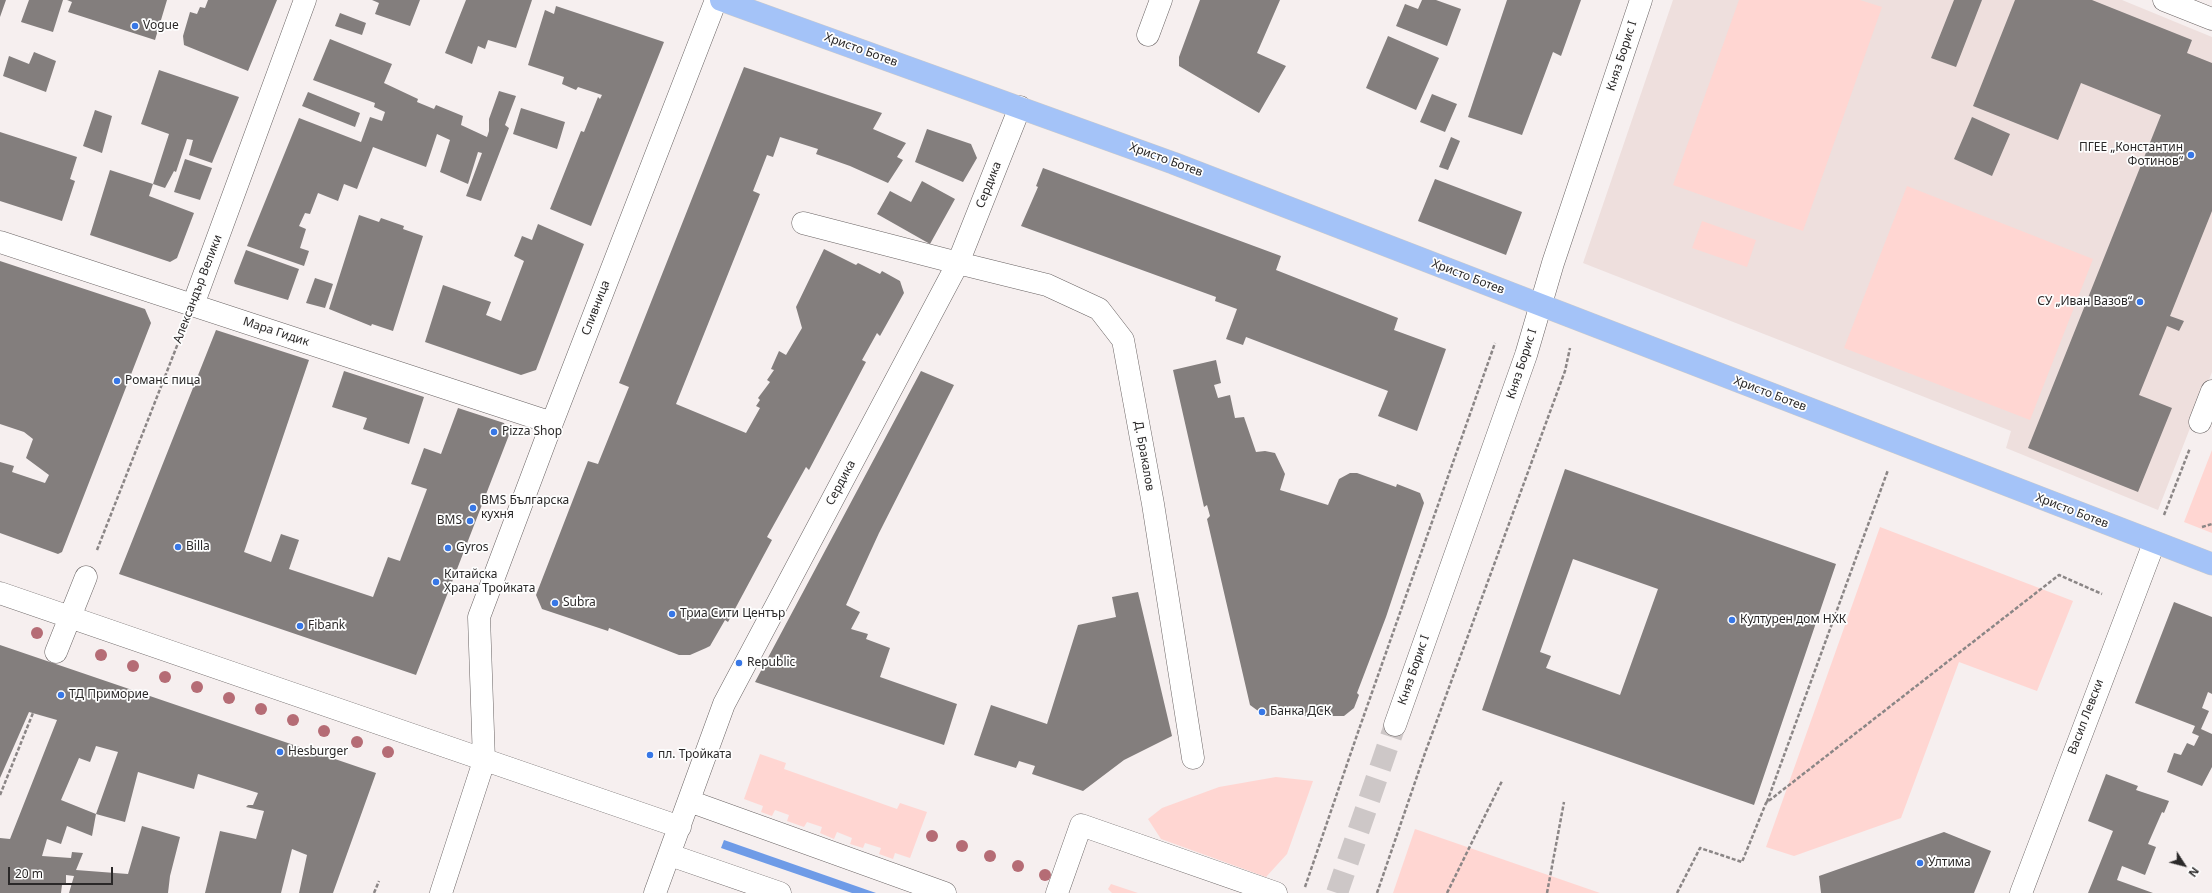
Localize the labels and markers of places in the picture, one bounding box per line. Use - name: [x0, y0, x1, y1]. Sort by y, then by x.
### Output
- place label: Vogue: [143, 19, 179, 33]
- marker: Vogue: [130, 21, 140, 31]
- place label: ПГЕЕ „Константин Фотинов“: [2079, 141, 2183, 169]
- marker: ПГЕЕ „Константин Фотинов“: [2186, 150, 2196, 160]
- place label: СУ „Иван Вазов“: [2037, 295, 2132, 309]
- marker: СУ „Иван Вазов“: [2135, 297, 2145, 307]
- place label: Романс пица: [125, 374, 200, 388]
- marker: Романс пица: [112, 376, 122, 386]
- place label: Pizza Shop: [502, 425, 562, 439]
- marker: Pizza Shop: [489, 427, 499, 437]
- place label: BMS Българска кухня: [481, 494, 569, 522]
- marker: BMS Българска кухня: [468, 503, 478, 513]
- place label: BMS: [437, 514, 462, 528]
- marker: BMS: [465, 516, 475, 526]
- place label: Billa: [186, 540, 210, 554]
- place label: Gyros: [456, 541, 489, 555]
- marker: Billa: [173, 542, 183, 552]
- marker: Gyros: [443, 543, 453, 553]
- place label: Китайска Храна Тройката: [444, 568, 535, 596]
- marker: Китайска Храна Тройката: [431, 577, 441, 587]
- place label: Subra: [563, 596, 596, 610]
- marker: Subra: [550, 598, 560, 608]
- place label: Триа Сити Център: [680, 607, 785, 621]
- marker: Триа Сити Център: [667, 609, 677, 619]
- place label: Културен дом НХК: [1740, 613, 1846, 627]
- marker: Културен дом НХК: [1727, 615, 1737, 625]
- place label: Fibank: [308, 619, 345, 633]
- marker: Fibank: [295, 621, 305, 631]
- place label: Republic: [747, 656, 795, 670]
- marker: Republic: [734, 658, 744, 668]
- place label: ТД Приморие: [69, 688, 148, 702]
- marker: ТД Приморие: [56, 690, 66, 700]
- place label: Банка ДСК: [1270, 705, 1331, 719]
- marker: Банка ДСК: [1257, 707, 1267, 717]
- place label: Hesburger: [288, 745, 348, 759]
- marker: Hesburger: [275, 747, 285, 757]
- place label: пл. Тройката: [658, 748, 732, 762]
- marker: пл. Тройката: [645, 750, 655, 760]
- place label: Ултима: [1928, 856, 1971, 870]
- marker: Ултима: [1915, 858, 1925, 868]

